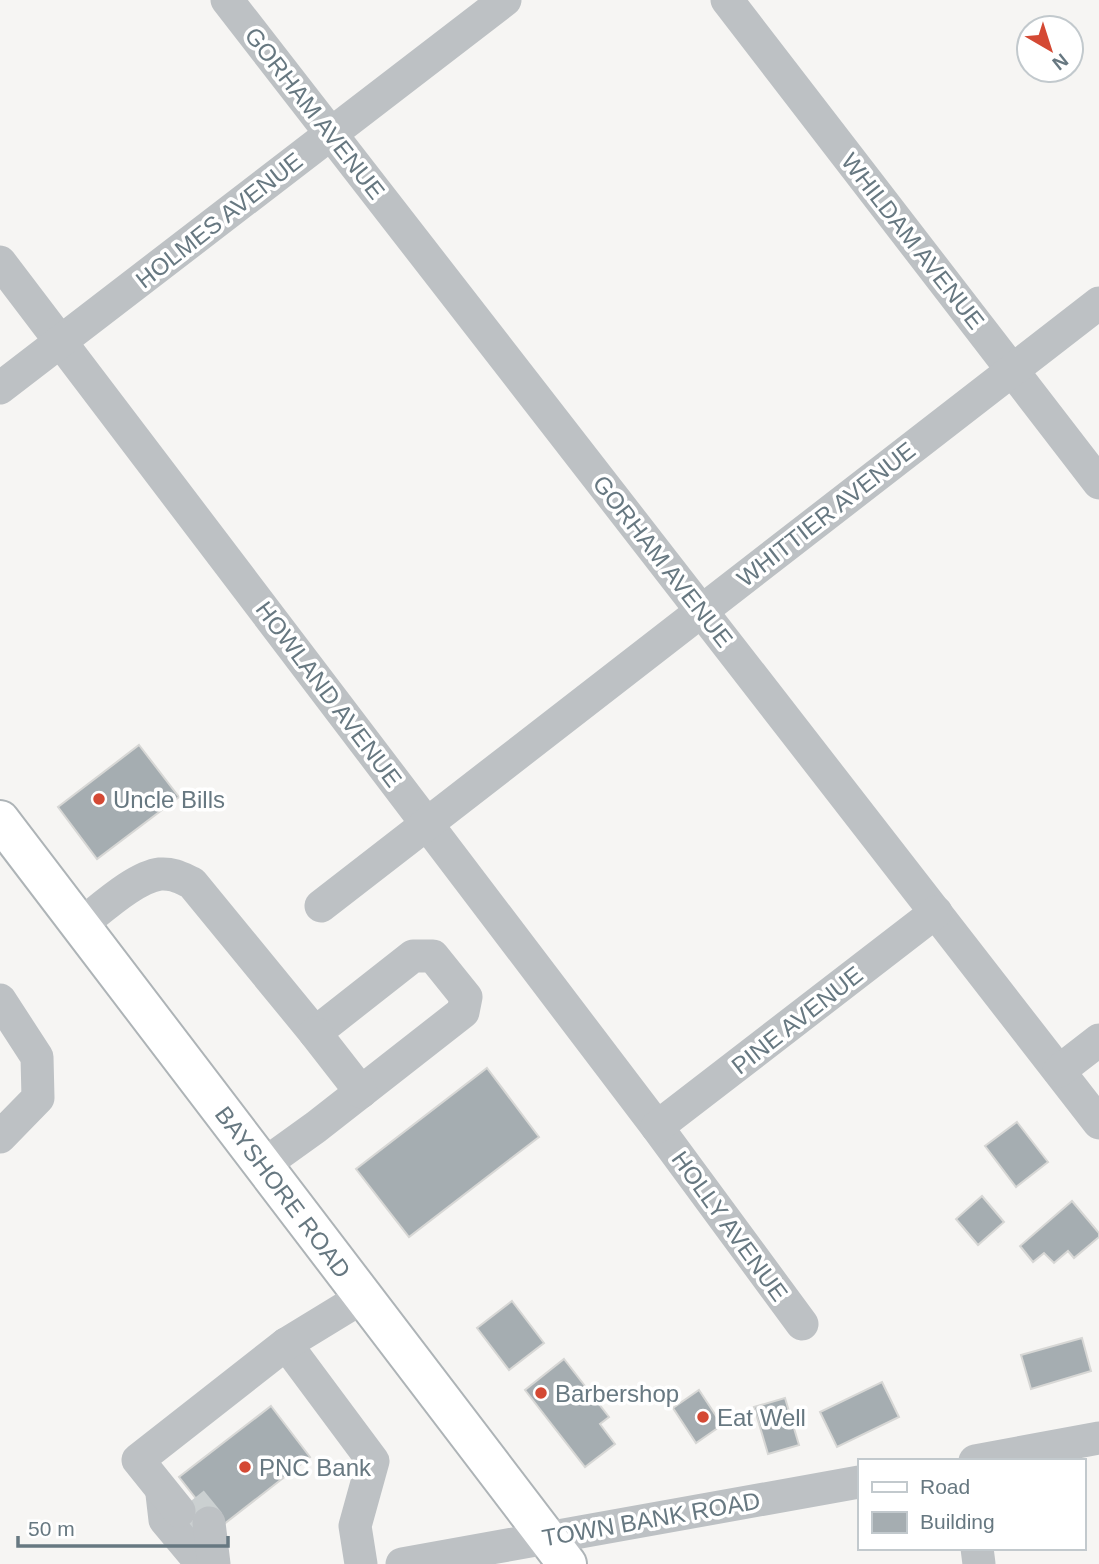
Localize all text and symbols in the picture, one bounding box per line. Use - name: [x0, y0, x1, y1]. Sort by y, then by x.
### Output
- north arrow: [1015, 14, 1085, 84]
- street label: GORHAM AVENUE: [240, 22, 390, 204]
- text: N: [1048, 49, 1072, 74]
- street label: HOLMES AVENUE: [130, 147, 308, 293]
- street label: WHILDAM AVENUE: [836, 148, 990, 334]
- street label: WHITTIER AVENUE: [732, 436, 920, 592]
- street label: GORHAM AVENUE: [588, 470, 738, 652]
- street label: HOWLAND AVENUE: [251, 596, 407, 792]
- place label: Uncle Bills: [113, 786, 225, 813]
- marker: Uncle Bills: [91, 791, 107, 807]
- street label: PINE AVENUE: [726, 961, 868, 1079]
- street label: BAYSHORE ROAD: [210, 1101, 356, 1283]
- street label: HOLLY AVENUE: [667, 1146, 793, 1306]
- place label: Barbershop: [555, 1380, 679, 1407]
- marker: Barbershop: [533, 1385, 549, 1401]
- place label: Eat Well: [717, 1404, 806, 1431]
- marker: Eat Well: [695, 1409, 711, 1425]
- place label: PNC Bank: [259, 1454, 372, 1481]
- marker: PNC Bank: [237, 1459, 253, 1475]
- legend: [858, 1459, 1085, 1550]
- text: Road: [920, 1475, 970, 1498]
- street label: TOWN BANK ROAD: [540, 1487, 762, 1551]
- scale bar: [18, 1504, 228, 1548]
- text: Building: [920, 1510, 995, 1533]
- text: 50 m: [28, 1517, 75, 1540]

